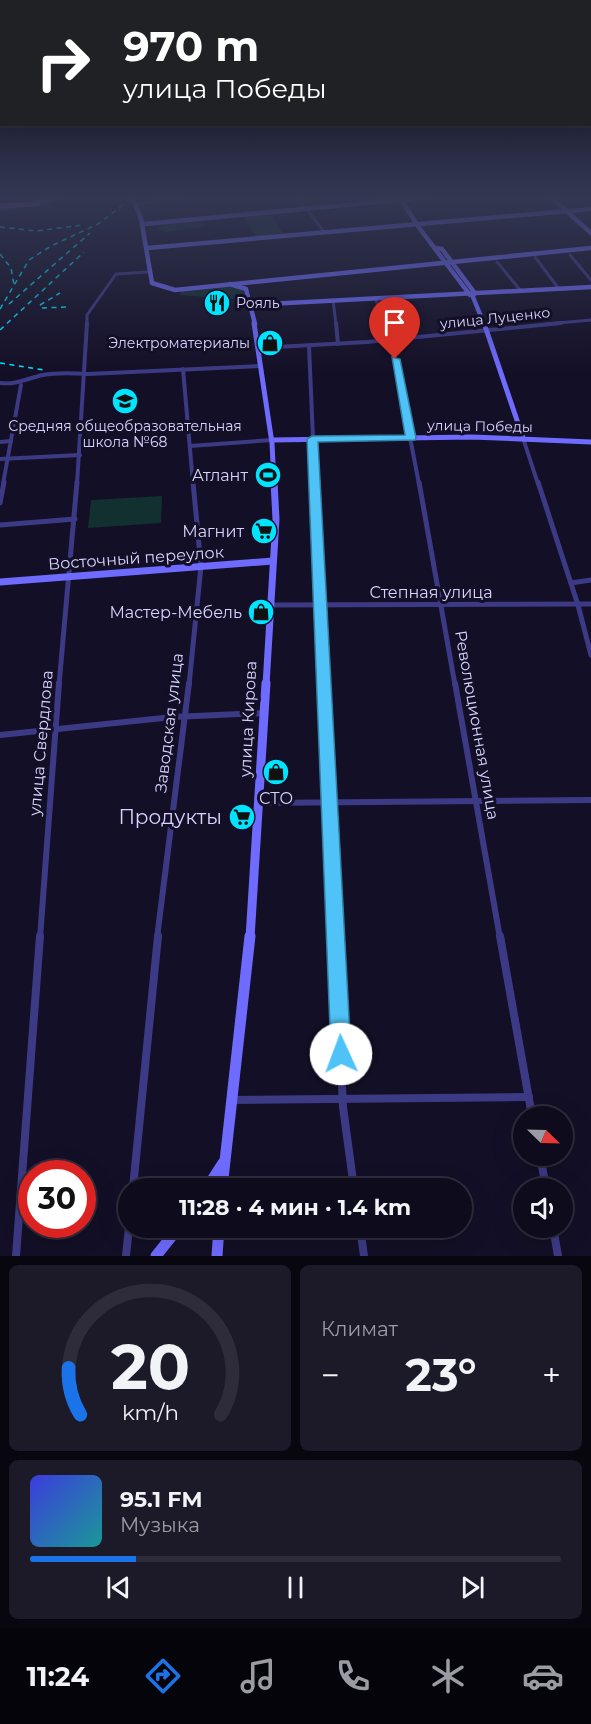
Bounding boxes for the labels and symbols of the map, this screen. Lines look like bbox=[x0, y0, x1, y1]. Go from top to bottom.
restaurant icon: Рояль bbox=[202, 288, 232, 318]
place label: Рояль bbox=[236, 294, 280, 312]
pin bbox=[369, 297, 420, 359]
street label: улица Луценко bbox=[438, 303, 551, 333]
shop icon: Электроматериалы bbox=[255, 328, 285, 358]
place label: Электроматериалы bbox=[108, 334, 250, 352]
school or university icon: Средняя общеобразовательная школа №68 bbox=[110, 386, 140, 416]
street label: улица Победы bbox=[426, 416, 533, 436]
place label: Средняя общеобразовательная школа №68 bbox=[8, 417, 242, 451]
sports icon: Атлант bbox=[253, 460, 283, 490]
place label: Атлант bbox=[192, 466, 248, 485]
supermarket icon: Магнит bbox=[249, 516, 279, 546]
place label: Магнит bbox=[182, 522, 244, 541]
street label: Восточный переулок bbox=[48, 542, 225, 574]
street label: Степная улица bbox=[369, 583, 493, 602]
shop icon: Мастер-Мебель bbox=[246, 597, 276, 627]
place label: Мастер-Мебель bbox=[109, 603, 242, 622]
street label: Революционная улица bbox=[451, 629, 503, 821]
street label: Заводская улица bbox=[151, 652, 187, 794]
street label: улица Кирова bbox=[235, 660, 261, 779]
street label: улица Свердлова bbox=[25, 669, 57, 817]
shop icon: СТО bbox=[261, 757, 291, 787]
place label: СТО bbox=[259, 789, 293, 808]
supermarket icon: Продукты bbox=[227, 802, 257, 832]
place label: Продукты bbox=[118, 805, 222, 829]
position arrow bbox=[309, 1022, 373, 1086]
north arrow bbox=[513, 1106, 573, 1166]
speed limit sign: 30 bbox=[18, 1160, 96, 1238]

